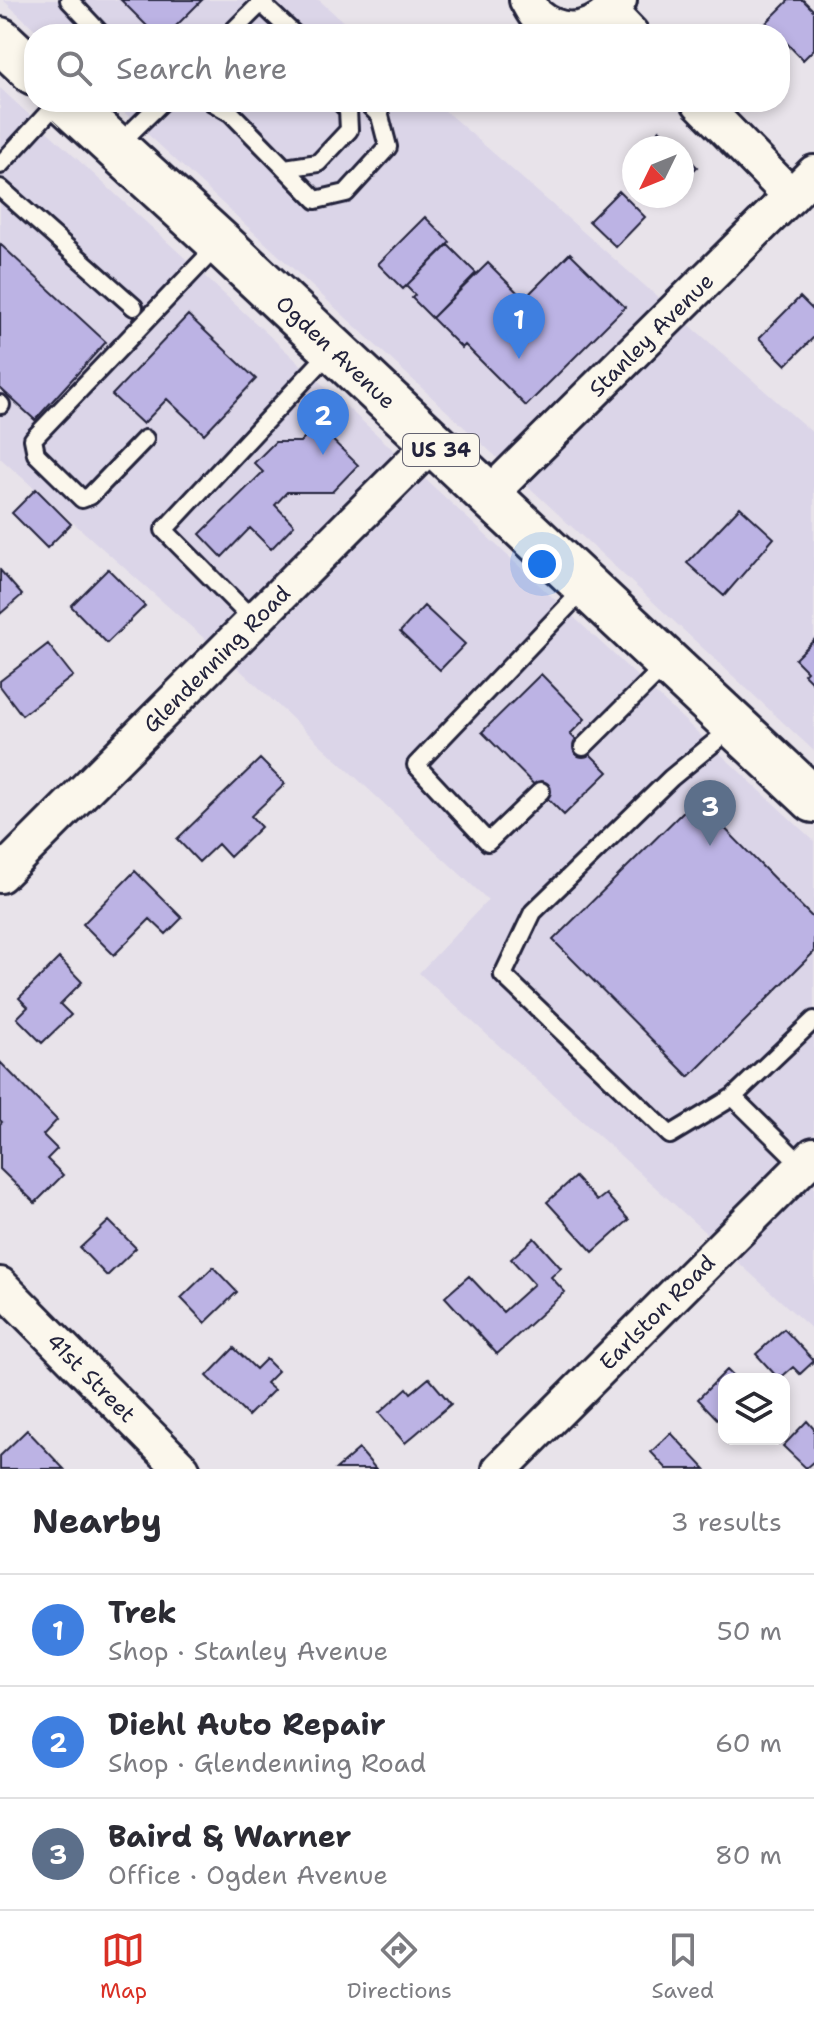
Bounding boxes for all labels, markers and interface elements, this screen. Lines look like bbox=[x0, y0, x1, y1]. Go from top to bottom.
search box bbox=[24, 24, 790, 112]
icon: search bbox=[52, 46, 96, 90]
text: Search here bbox=[116, 48, 287, 89]
north arrow bbox=[622, 136, 694, 208]
street label: Stanley Avenue bbox=[583, 267, 720, 403]
street label: Ogden Avenue bbox=[270, 289, 402, 415]
pin: 1 bbox=[493, 293, 545, 359]
pin: 2 bbox=[297, 389, 349, 455]
road number: US 34 bbox=[403, 434, 479, 466]
your location bbox=[522, 544, 562, 584]
street label: Glendenning Road bbox=[137, 579, 297, 739]
pin: 3 bbox=[684, 780, 736, 846]
street label: Earlston Road bbox=[593, 1248, 721, 1376]
street label: 41st Street bbox=[40, 1327, 142, 1429]
map controls bbox=[718, 1373, 790, 1445]
button: layers bbox=[718, 1373, 790, 1445]
text: Nearby bbox=[32, 1498, 162, 1544]
text: 3 results bbox=[670, 1504, 782, 1539]
text: Trek bbox=[108, 1592, 177, 1633]
text: 1 bbox=[52, 1613, 64, 1648]
text: 50 m bbox=[717, 1613, 782, 1648]
text: Shop · Stanley Avenue bbox=[108, 1633, 388, 1668]
text: Diehl Auto Repair bbox=[108, 1704, 386, 1745]
text: 2 bbox=[49, 1725, 67, 1760]
text: 60 m bbox=[715, 1725, 782, 1760]
text: Shop · Glendenning Road bbox=[108, 1745, 426, 1780]
text: Baird & Warner bbox=[108, 1816, 351, 1857]
text: 3 bbox=[49, 1837, 67, 1872]
text: 80 m bbox=[715, 1837, 782, 1872]
text: Office · Ogden Avenue bbox=[108, 1857, 388, 1892]
tab: Map bbox=[100, 1928, 147, 2005]
tab: Directions bbox=[347, 1928, 452, 2005]
tab: Saved bbox=[652, 1928, 714, 2005]

